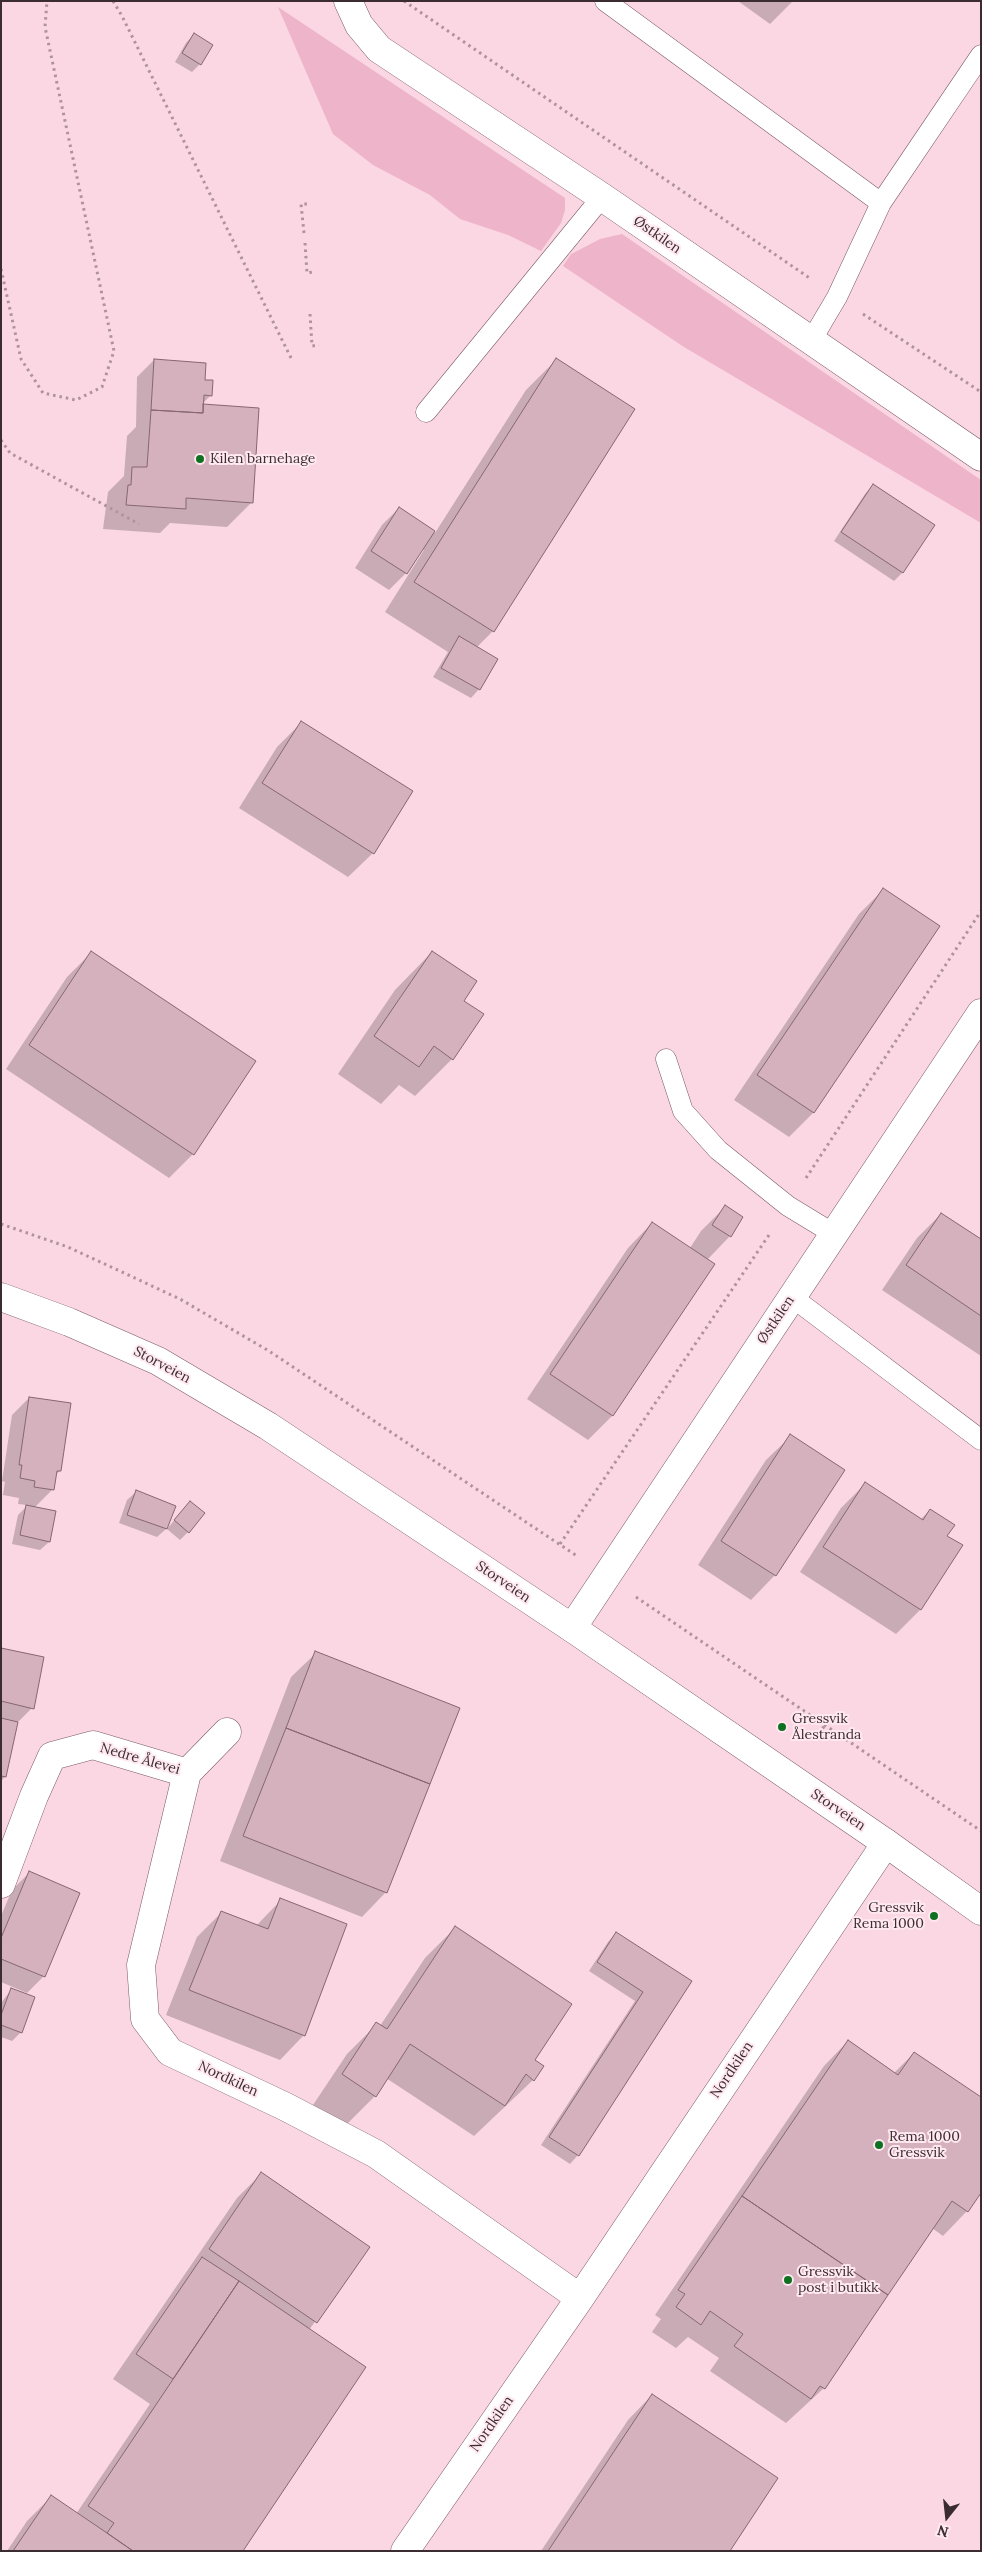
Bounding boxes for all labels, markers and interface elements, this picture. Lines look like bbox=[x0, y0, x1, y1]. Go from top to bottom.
street label: Østkilen bbox=[630, 213, 684, 257]
place label: Kilen barnehage bbox=[210, 451, 315, 467]
marker: Kilen barnehage bbox=[194, 453, 206, 465]
street label: Østkilen bbox=[754, 1293, 798, 1347]
street label: Storveien bbox=[131, 1343, 193, 1387]
street label: Storveien bbox=[472, 1558, 534, 1606]
place label: Gressvik Ålestranda bbox=[792, 1711, 861, 1744]
marker: Gressvik Ålestranda bbox=[776, 1721, 788, 1733]
street label: Nedre Ålevei bbox=[98, 1740, 182, 1778]
street label: Storveien bbox=[807, 1786, 869, 1834]
place label: Gressvik Rema 1000 bbox=[853, 1900, 924, 1932]
marker: Gressvik Rema 1000 bbox=[928, 1910, 940, 1922]
street label: Nordkilen bbox=[707, 2039, 757, 2101]
street label: Nordkilen bbox=[195, 2058, 261, 2100]
place label: Rema 1000 Gressvik bbox=[889, 2129, 960, 2162]
marker: Rema 1000 Gressvik bbox=[873, 2139, 885, 2151]
place label: Gressvik post i butikk bbox=[798, 2264, 879, 2296]
marker: Gressvik post i butikk bbox=[782, 2274, 794, 2286]
street label: Nordkilen bbox=[467, 2393, 517, 2455]
north arrow bbox=[922, 2492, 972, 2542]
text: N bbox=[935, 2521, 951, 2542]

